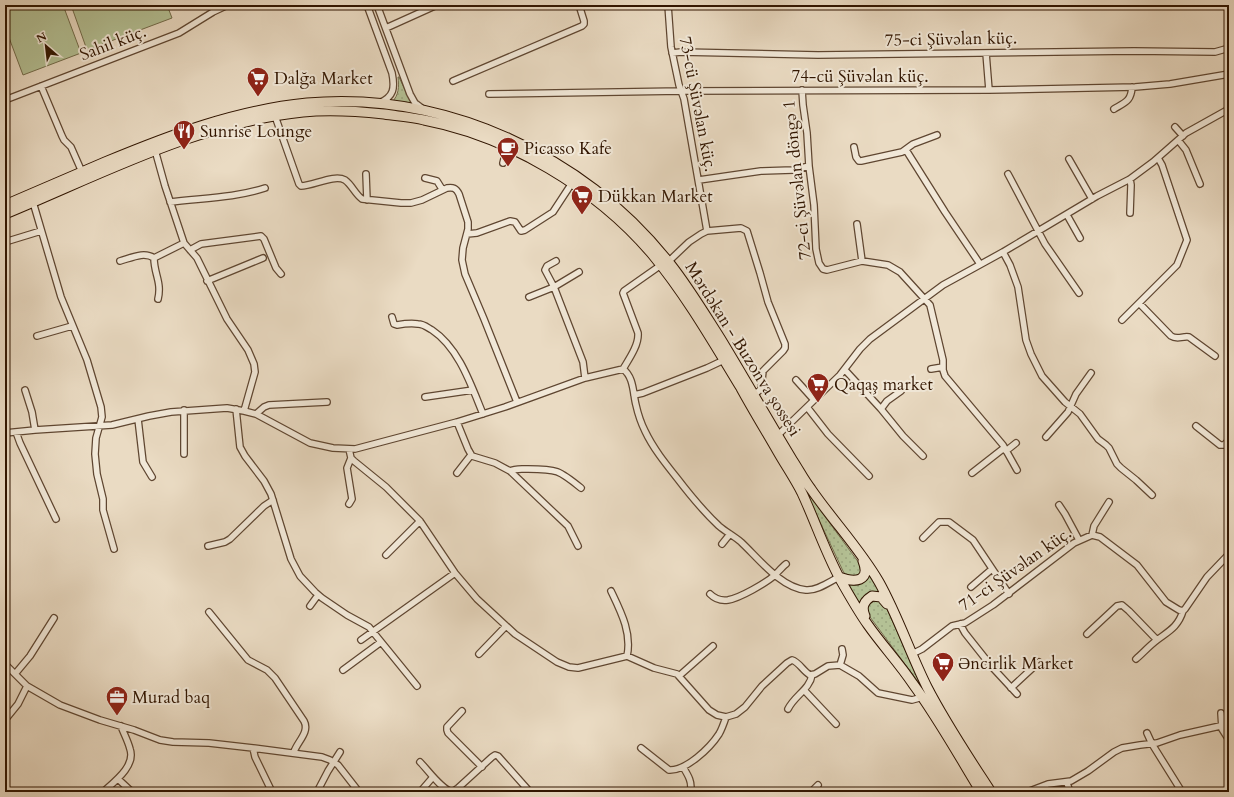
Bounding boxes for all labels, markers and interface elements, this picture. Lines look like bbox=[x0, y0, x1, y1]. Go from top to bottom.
street label: Sahil küç. bbox=[77, 20, 149, 66]
north arrow bbox=[26, 26, 66, 66]
street label: 75-ci Şüvəlan küç. bbox=[884, 26, 1018, 52]
text: N bbox=[34, 29, 50, 46]
street label: 73-cü Şüvəlan küç. bbox=[674, 34, 722, 174]
supermarket icon: Dalğa Market bbox=[245, 65, 271, 98]
street label: 74-cü Şüvəlan küç. bbox=[791, 65, 929, 88]
place label: Dalğa Market bbox=[274, 67, 373, 90]
street label: 72-ci Şüvəlan döngə 1 bbox=[777, 99, 817, 261]
restaurant icon: Sunrise Lounge bbox=[171, 118, 197, 151]
place label: Sunrise Lounge bbox=[200, 120, 312, 143]
cafe icon: Picasso Kafe bbox=[495, 135, 521, 168]
place label: Picasso Kafe bbox=[524, 137, 612, 160]
supermarket icon: Dükkan Market bbox=[569, 183, 595, 216]
place label: Dükkan Market bbox=[598, 185, 713, 208]
street label: Mərdəkan - Buzonva şossesi bbox=[680, 257, 806, 441]
supermarket icon: Qaqaş market bbox=[805, 371, 831, 404]
place label: Qaqaş market bbox=[834, 373, 933, 396]
street label: 71-ci Şüvəlan küç. bbox=[954, 522, 1076, 616]
supermarket icon: Əncirlik Market bbox=[930, 650, 956, 683]
place label: Əncirlik Market bbox=[958, 652, 1074, 675]
office icon: Murad baq bbox=[104, 684, 130, 717]
place label: Murad baq bbox=[132, 686, 211, 709]

